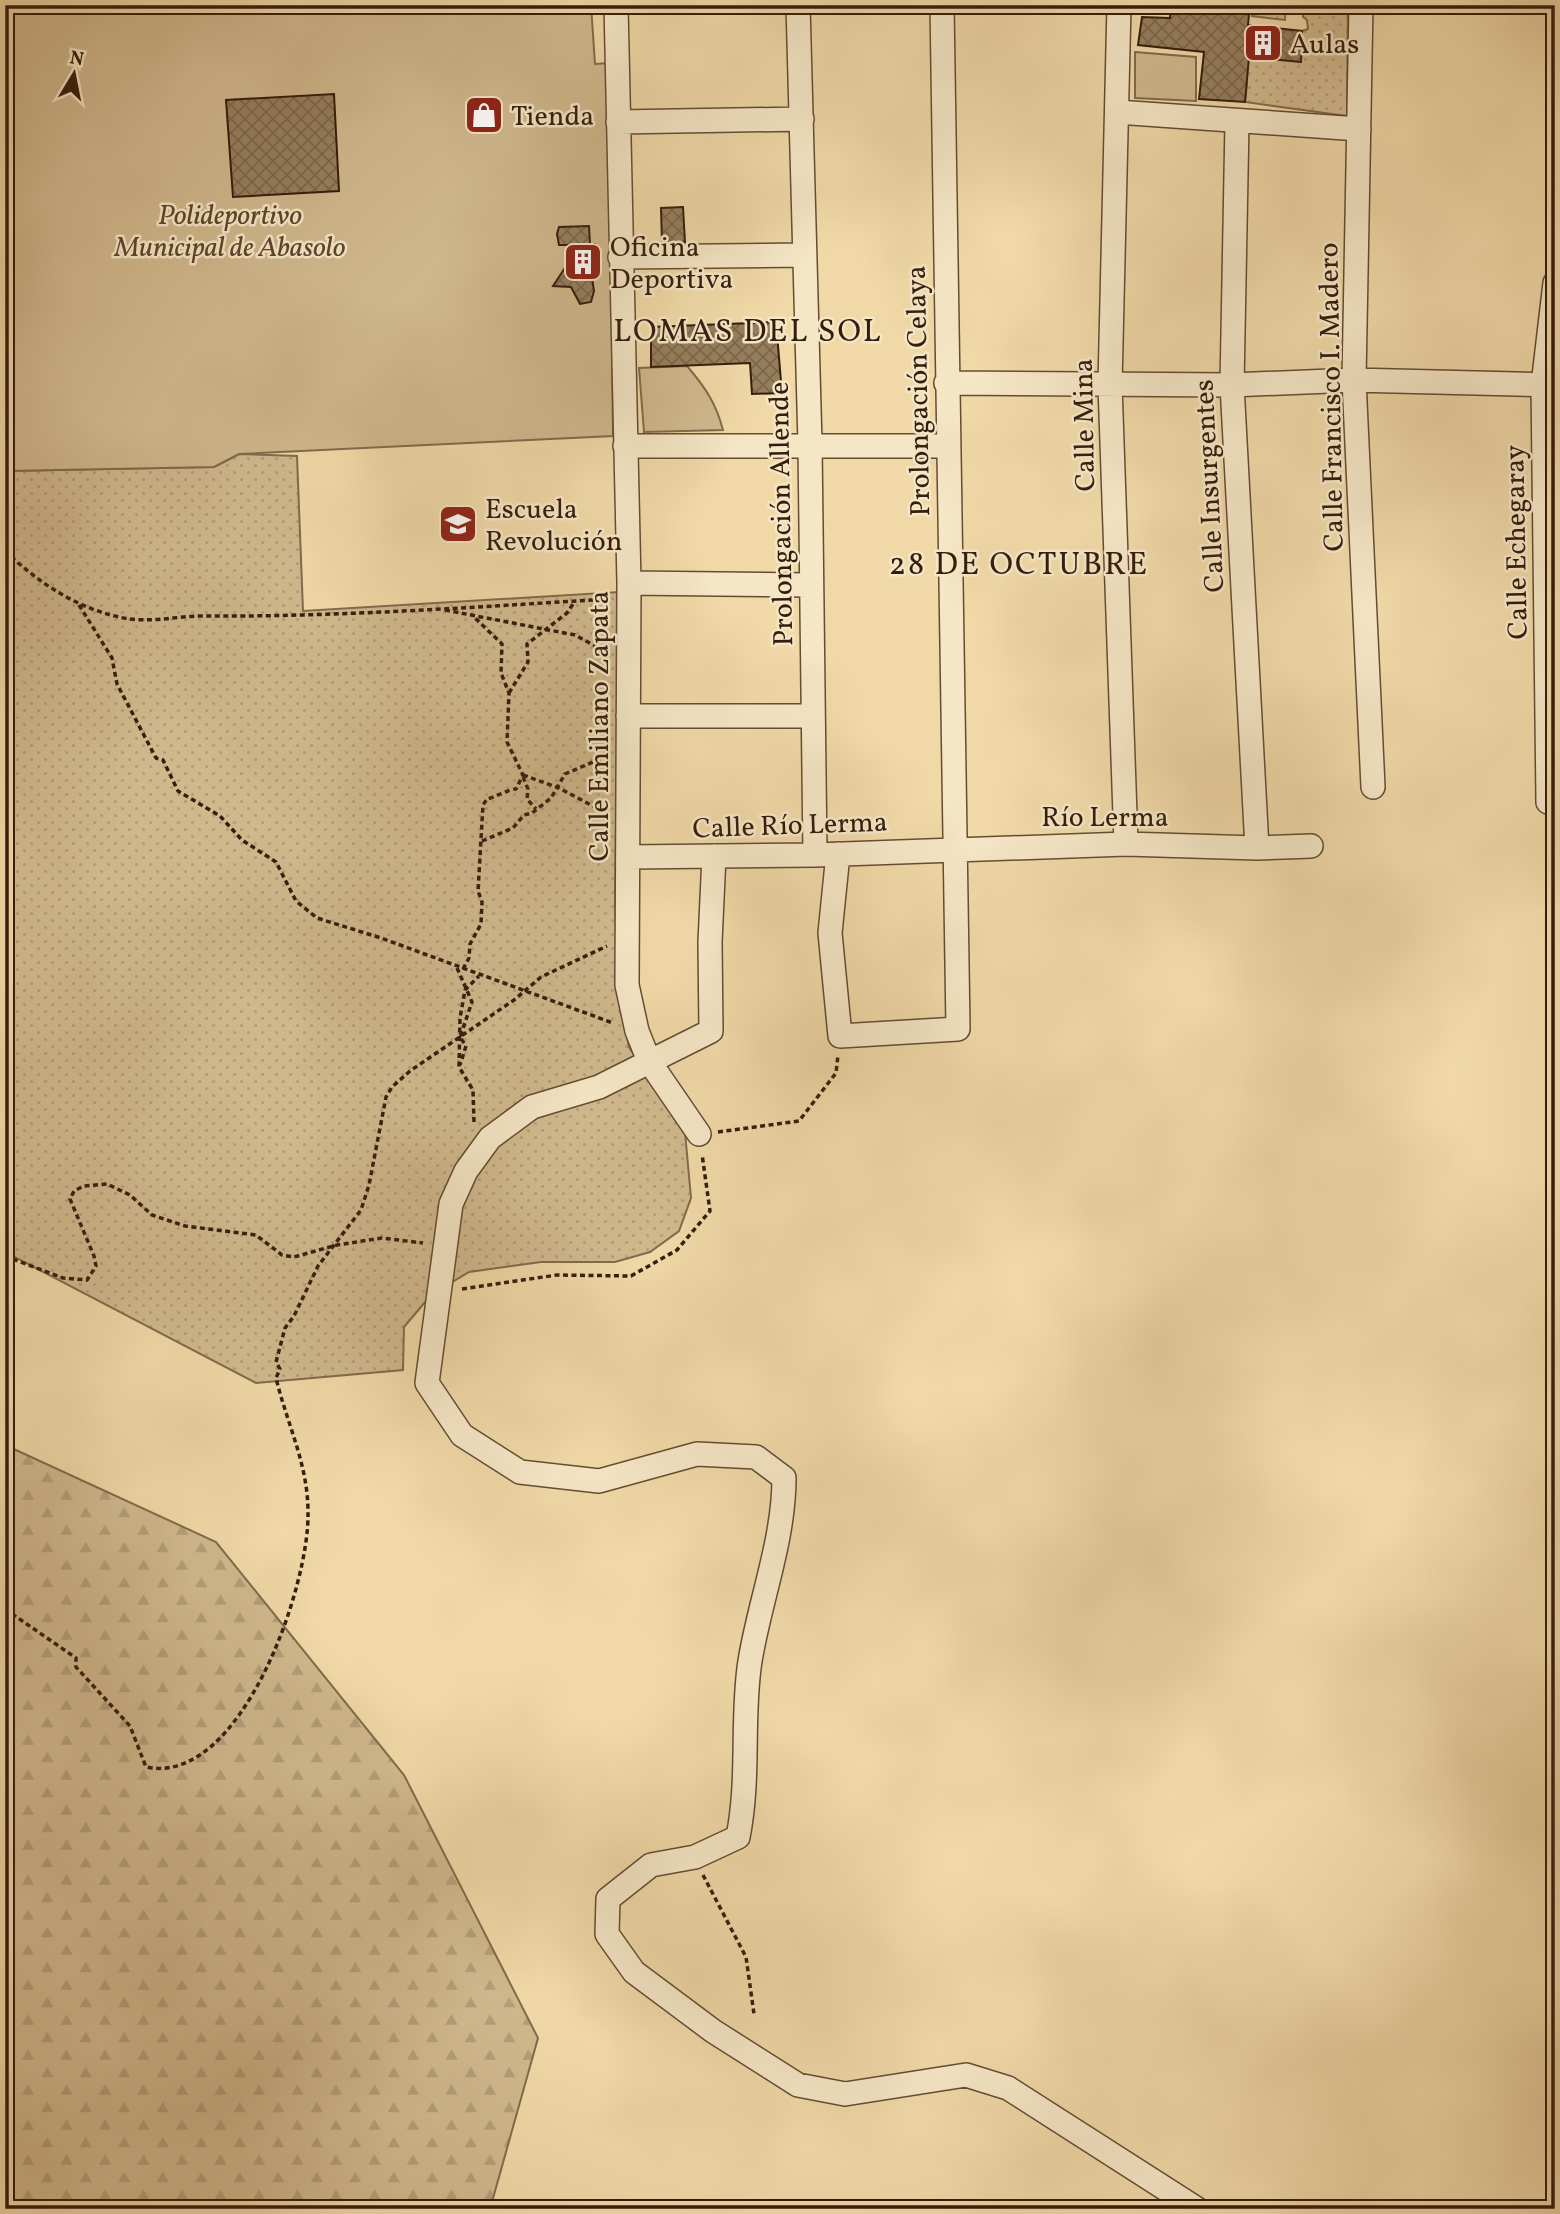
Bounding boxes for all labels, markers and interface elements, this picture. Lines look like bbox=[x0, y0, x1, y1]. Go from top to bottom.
building icon: Aulas bbox=[1242, 22, 1284, 64]
place label: Aulas bbox=[1290, 26, 1359, 65]
north arrow bbox=[38, 38, 108, 108]
text: N bbox=[68, 45, 86, 73]
shop icon: Tienda bbox=[463, 94, 505, 136]
place label: Tienda bbox=[511, 98, 594, 137]
park label: Polideportivo Municipal de Abasolo bbox=[114, 197, 346, 268]
place label: Oficina Deportiva bbox=[610, 229, 733, 300]
building icon: Oficina Deportiva bbox=[562, 241, 604, 283]
street label: Calle Francisco I. Madero bbox=[1310, 242, 1355, 552]
street label: Prolongación Celaya bbox=[898, 265, 941, 517]
district label: LOMAS DEL SOL bbox=[613, 311, 883, 355]
street label: Calle Mina bbox=[1065, 358, 1106, 492]
street label: Calle Insurgentes bbox=[1185, 378, 1236, 593]
street label: Prolongación Allende bbox=[761, 381, 804, 647]
street label: Calle Echegaray bbox=[1496, 444, 1539, 640]
place label: Escuela Revolución bbox=[485, 491, 622, 562]
school or university icon: Escuela Revolución bbox=[437, 503, 479, 545]
district label: 28 DE OCTUBRE bbox=[889, 544, 1149, 588]
street label: Calle Emiliano Zapata bbox=[581, 591, 620, 861]
street label: Río Lerma bbox=[1041, 799, 1169, 838]
street label: Calle Río Lerma bbox=[692, 804, 888, 849]

